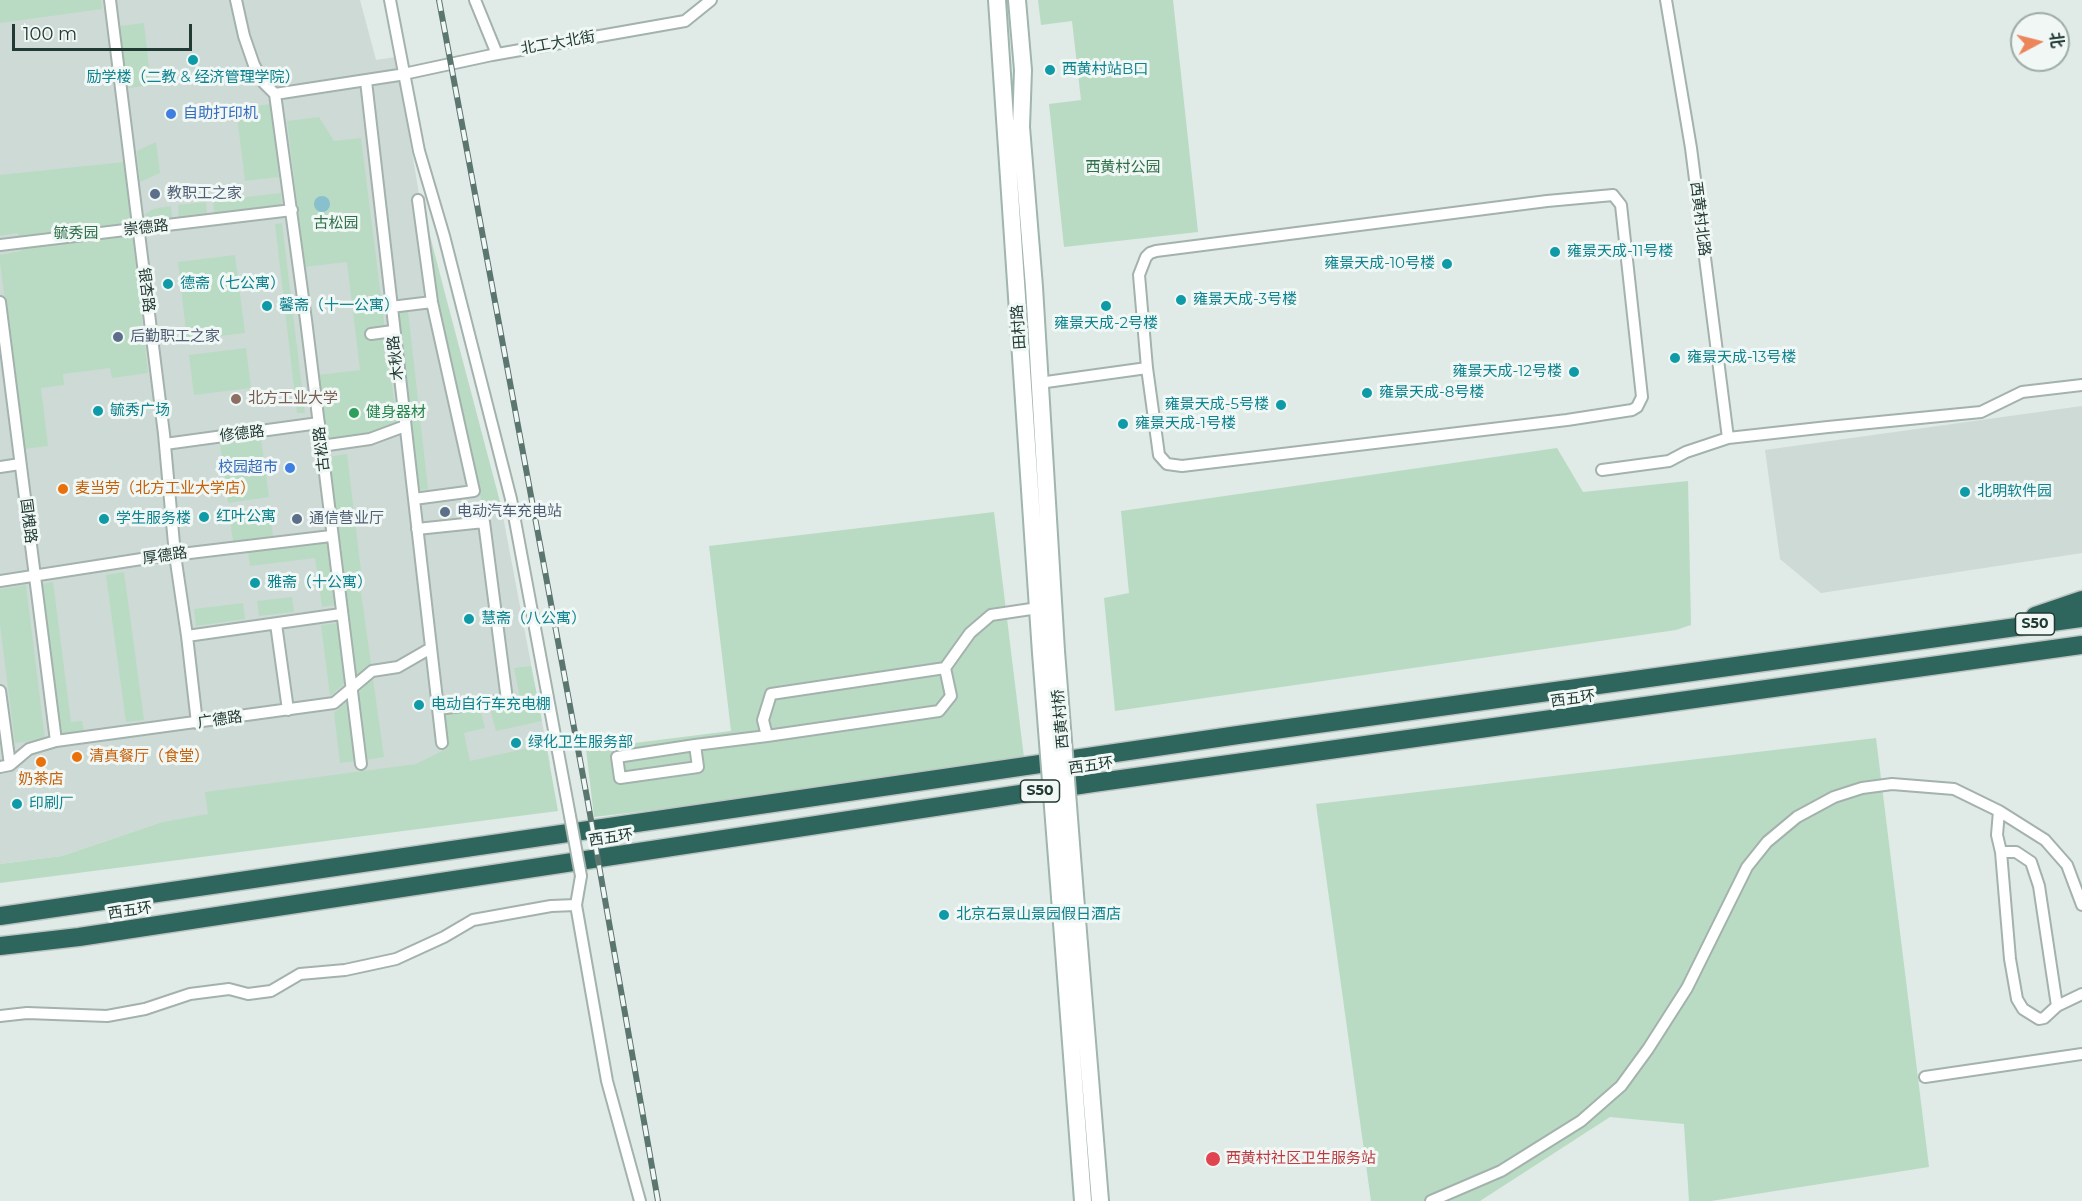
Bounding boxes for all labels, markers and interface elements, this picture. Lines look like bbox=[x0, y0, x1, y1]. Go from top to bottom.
scale bar bbox=[15, 12, 195, 50]
north arrow bbox=[2010, 12, 2070, 72]
text: 100 m bbox=[23, 23, 77, 45]
street label: 北工大北街 bbox=[520, 28, 596, 58]
text: 北 bbox=[2046, 31, 2067, 49]
marker: 励学楼（二教 & 经济管理学院） bbox=[186, 53, 200, 67]
place label: 西黄村站B口 bbox=[1062, 61, 1148, 79]
marker: 西黄村站B口 bbox=[1043, 63, 1057, 77]
place label: 励学楼（二教 & 经济管理学院） bbox=[87, 69, 299, 87]
place label: 自助打印机 bbox=[183, 105, 258, 123]
marker: 自助打印机 bbox=[164, 107, 178, 121]
park label: 西黄村公园 bbox=[1086, 159, 1160, 177]
street label: 西黄村北路 bbox=[1686, 181, 1714, 257]
place label: 教职工之家 bbox=[167, 185, 242, 203]
marker: 教职工之家 bbox=[148, 187, 162, 201]
park label: 古松园 bbox=[314, 215, 358, 233]
street label: 崇德路 bbox=[123, 217, 169, 239]
park label: 毓秀园 bbox=[54, 225, 98, 243]
place label: 雍景天成-11号楼 bbox=[1567, 243, 1673, 261]
marker: 雍景天成-11号楼 bbox=[1548, 245, 1562, 259]
place label: 雍景天成-10号楼 bbox=[1324, 255, 1435, 273]
marker: 雍景天成-10号楼 bbox=[1440, 257, 1454, 271]
street label: 银杏路 bbox=[134, 267, 158, 313]
place label: 德斋（七公寓） bbox=[180, 275, 285, 293]
marker: 德斋（七公寓） bbox=[161, 277, 175, 291]
place label: 雍景天成-3号楼 bbox=[1193, 291, 1297, 309]
marker: 雍景天成-3号楼 bbox=[1174, 293, 1188, 307]
place label: 馨斋（十一公寓） bbox=[279, 297, 399, 315]
marker: 馨斋（十一公寓） bbox=[260, 299, 274, 313]
marker: 雍景天成-2号楼 bbox=[1099, 299, 1113, 313]
street label: 田村路 bbox=[1008, 304, 1030, 350]
place label: 雍景天成-2号楼 bbox=[1054, 315, 1158, 333]
place label: 后勤职工之家 bbox=[130, 328, 220, 346]
marker: 后勤职工之家 bbox=[111, 330, 125, 344]
street label: 木秋路 bbox=[385, 335, 407, 381]
place label: 雍景天成-13号楼 bbox=[1687, 349, 1796, 367]
marker: 雍景天成-13号楼 bbox=[1668, 351, 1682, 365]
place label: 雍景天成-12号楼 bbox=[1453, 363, 1562, 381]
marker: 雍景天成-12号楼 bbox=[1567, 365, 1581, 379]
place label: 雍景天成-8号楼 bbox=[1379, 384, 1484, 402]
marker: 雍景天成-8号楼 bbox=[1360, 386, 1374, 400]
place label: 北方工业大学 bbox=[248, 390, 338, 408]
marker: 北方工业大学 bbox=[229, 392, 243, 406]
place label: 雍景天成-5号楼 bbox=[1165, 396, 1269, 414]
marker: 雍景天成-5号楼 bbox=[1274, 398, 1288, 412]
place label: 毓秀广场 bbox=[110, 402, 170, 420]
marker: 毓秀广场 bbox=[91, 404, 105, 418]
place label: 健身器材 bbox=[366, 404, 426, 422]
marker: 健身器材 bbox=[347, 406, 361, 420]
place label: 雍景天成-1号楼 bbox=[1135, 415, 1236, 433]
marker: 雍景天成-1号楼 bbox=[1116, 417, 1130, 431]
street label: 修德路 bbox=[219, 422, 265, 446]
street label: 古松路 bbox=[311, 426, 333, 472]
place label: 校园超市 bbox=[218, 459, 278, 477]
marker: 校园超市 bbox=[283, 461, 297, 475]
place label: 麦当劳（北方工业大学店） bbox=[75, 480, 255, 498]
marker: 麦当劳（北方工业大学店） bbox=[56, 482, 70, 496]
place label: 北明软件园 bbox=[1977, 483, 2052, 501]
marker: 北明软件园 bbox=[1958, 485, 1972, 499]
street label: 国槐路 bbox=[16, 498, 40, 544]
place label: 电动汽车充电站 bbox=[457, 503, 562, 521]
marker: 电动汽车充电站 bbox=[438, 505, 452, 519]
place label: 红叶公寓 bbox=[216, 508, 276, 526]
place label: 学生服务楼 bbox=[116, 510, 191, 528]
marker: 红叶公寓 bbox=[197, 510, 211, 524]
place label: 通信营业厅 bbox=[309, 510, 384, 528]
marker: 学生服务楼 bbox=[97, 512, 111, 526]
marker: 通信营业厅 bbox=[290, 512, 304, 526]
street label: 厚德路 bbox=[141, 544, 189, 568]
place label: 雅斋（十公寓） bbox=[267, 574, 372, 592]
marker: 雅斋（十公寓） bbox=[248, 576, 262, 590]
place label: 慧斋（八公寓） bbox=[481, 610, 586, 628]
marker: 慧斋（八公寓） bbox=[462, 612, 476, 626]
road number: S50 bbox=[2016, 613, 2054, 635]
street label: 西五环 bbox=[1549, 687, 1597, 711]
street label: 西黄村桥 bbox=[1049, 688, 1073, 750]
place label: 电动自行车充电棚 bbox=[431, 696, 551, 714]
marker: 电动自行车充电棚 bbox=[412, 698, 426, 712]
street label: 广德路 bbox=[196, 708, 244, 732]
place label: 绿化卫生服务部 bbox=[528, 734, 633, 752]
marker: 绿化卫生服务部 bbox=[509, 736, 523, 750]
place label: 清真餐厅（食堂） bbox=[89, 748, 209, 766]
marker: 清真餐厅（食堂） bbox=[70, 750, 84, 764]
street label: 西五环 bbox=[1067, 754, 1115, 778]
marker: 奶茶店 bbox=[34, 755, 48, 769]
place label: 奶茶店 bbox=[19, 771, 63, 789]
road number: S50 bbox=[1020, 780, 1060, 802]
place label: 印刷厂 bbox=[29, 795, 74, 813]
marker: 印刷厂 bbox=[10, 797, 24, 811]
street label: 西五环 bbox=[587, 826, 635, 850]
street label: 西五环 bbox=[106, 899, 154, 923]
place label: 北京石景山景园假日酒店 bbox=[956, 906, 1121, 924]
marker: 北京石景山景园假日酒店 bbox=[937, 908, 951, 922]
marker: 西黄村社区卫生服务站 bbox=[1204, 1150, 1222, 1168]
place label: 西黄村社区卫生服务站 bbox=[1226, 1150, 1376, 1168]

